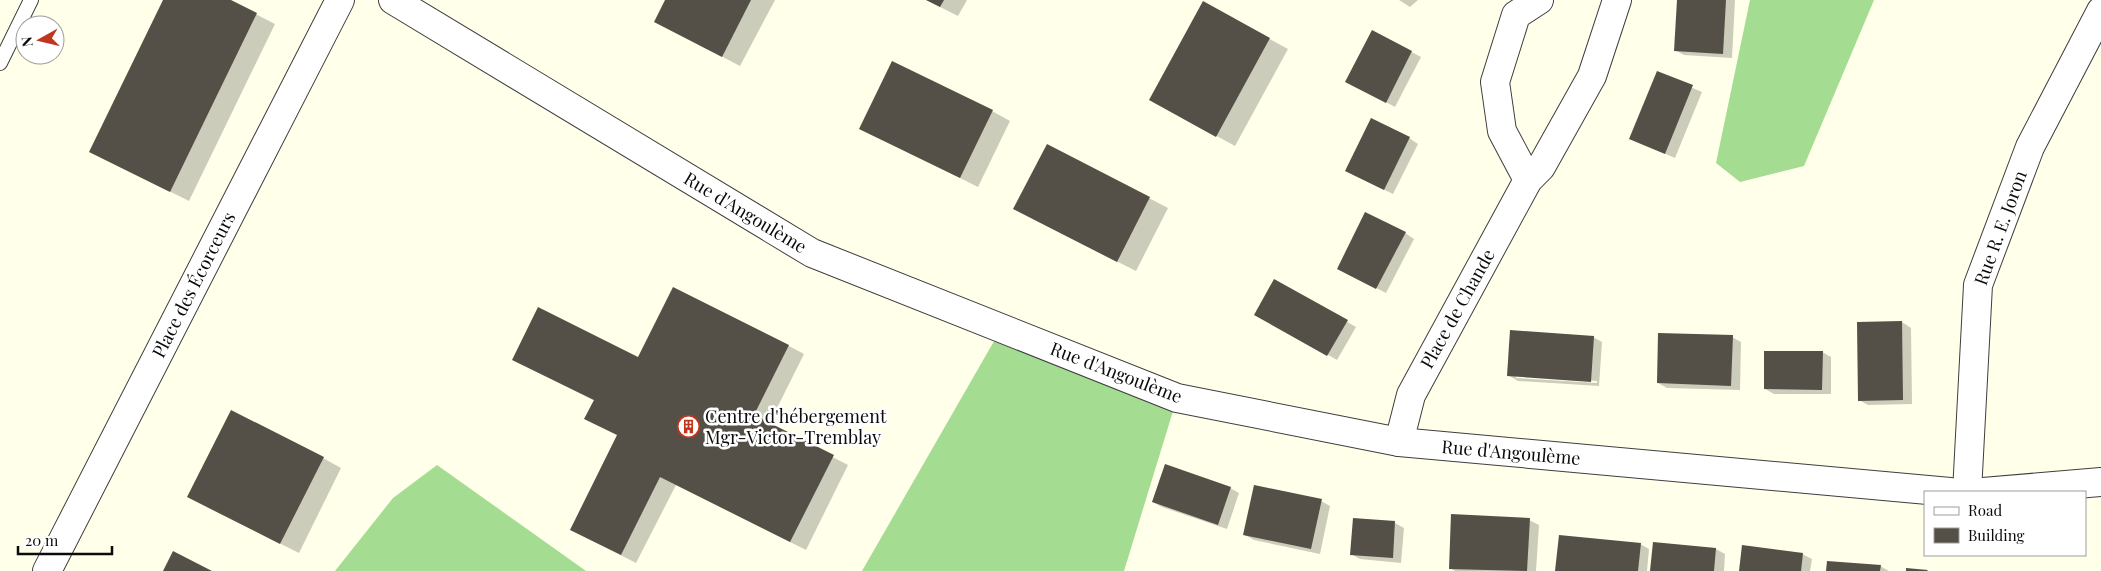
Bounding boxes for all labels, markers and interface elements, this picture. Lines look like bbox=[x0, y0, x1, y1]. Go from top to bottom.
north arrow bbox=[15, 15, 65, 65]
text: N bbox=[17, 36, 37, 48]
street label: Rue d'Angoulème bbox=[680, 166, 811, 258]
street label: Rue R. E. Joron bbox=[1968, 167, 2032, 288]
street label: Place des Écorceurs bbox=[146, 208, 240, 362]
street label: Place de Chande bbox=[1414, 244, 1500, 373]
street label: Rue d'Angoulème bbox=[1047, 336, 1186, 408]
place label: Centre d'hébergement Mgr-Victor-Tremblay bbox=[705, 404, 887, 449]
building icon: Centre d'hébergement Mgr-Victor-Tremblay bbox=[677, 415, 701, 439]
street label: Rue d'Angoulème bbox=[1441, 434, 1582, 470]
legend bbox=[1924, 491, 2086, 556]
text: Road bbox=[1968, 500, 2002, 520]
scale bar bbox=[18, 524, 111, 556]
text: Building bbox=[1968, 525, 2025, 545]
text: 20 m bbox=[25, 530, 59, 550]

